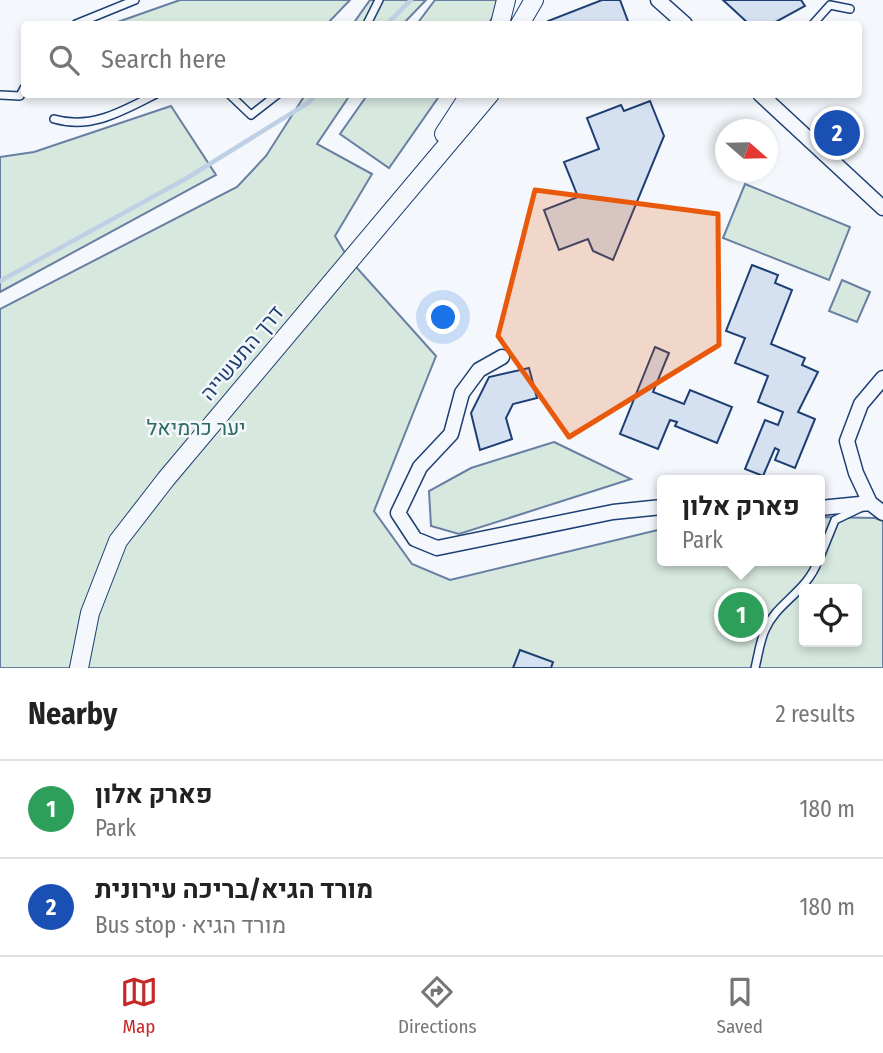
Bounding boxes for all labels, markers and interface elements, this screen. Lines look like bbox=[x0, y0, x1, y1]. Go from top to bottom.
search box bbox=[21, 21, 862, 98]
icon: search bbox=[45, 41, 83, 79]
text: Search here bbox=[101, 44, 226, 75]
pin: 2 bbox=[814, 107, 860, 159]
north arrow bbox=[715, 119, 778, 182]
street label: דרך התעשייה bbox=[195, 300, 289, 406]
your location bbox=[426, 300, 460, 334]
park label: יער כרמיאל bbox=[146, 415, 246, 441]
popup bbox=[657, 475, 825, 566]
text: פארק אלון bbox=[682, 491, 800, 522]
text: Park bbox=[682, 526, 723, 554]
map controls bbox=[799, 584, 862, 647]
button: locate bbox=[799, 584, 862, 647]
pin: 1 bbox=[718, 589, 764, 641]
text: Nearby bbox=[28, 696, 117, 732]
text: 2 results bbox=[775, 700, 855, 728]
text: פארק אלון bbox=[95, 779, 213, 810]
text: 1 bbox=[46, 795, 56, 823]
text: 180 m bbox=[799, 795, 855, 823]
text: Park bbox=[95, 814, 136, 842]
text: מורד הגיא/בריכה עירונית bbox=[95, 874, 373, 905]
text: 2 bbox=[46, 893, 56, 921]
text: 180 m bbox=[799, 893, 855, 921]
text: Bus stop · מורד הגיא bbox=[95, 911, 286, 939]
tab: Map bbox=[120, 973, 158, 1038]
tab: Directions bbox=[398, 973, 477, 1038]
tab: Saved bbox=[717, 973, 763, 1038]

